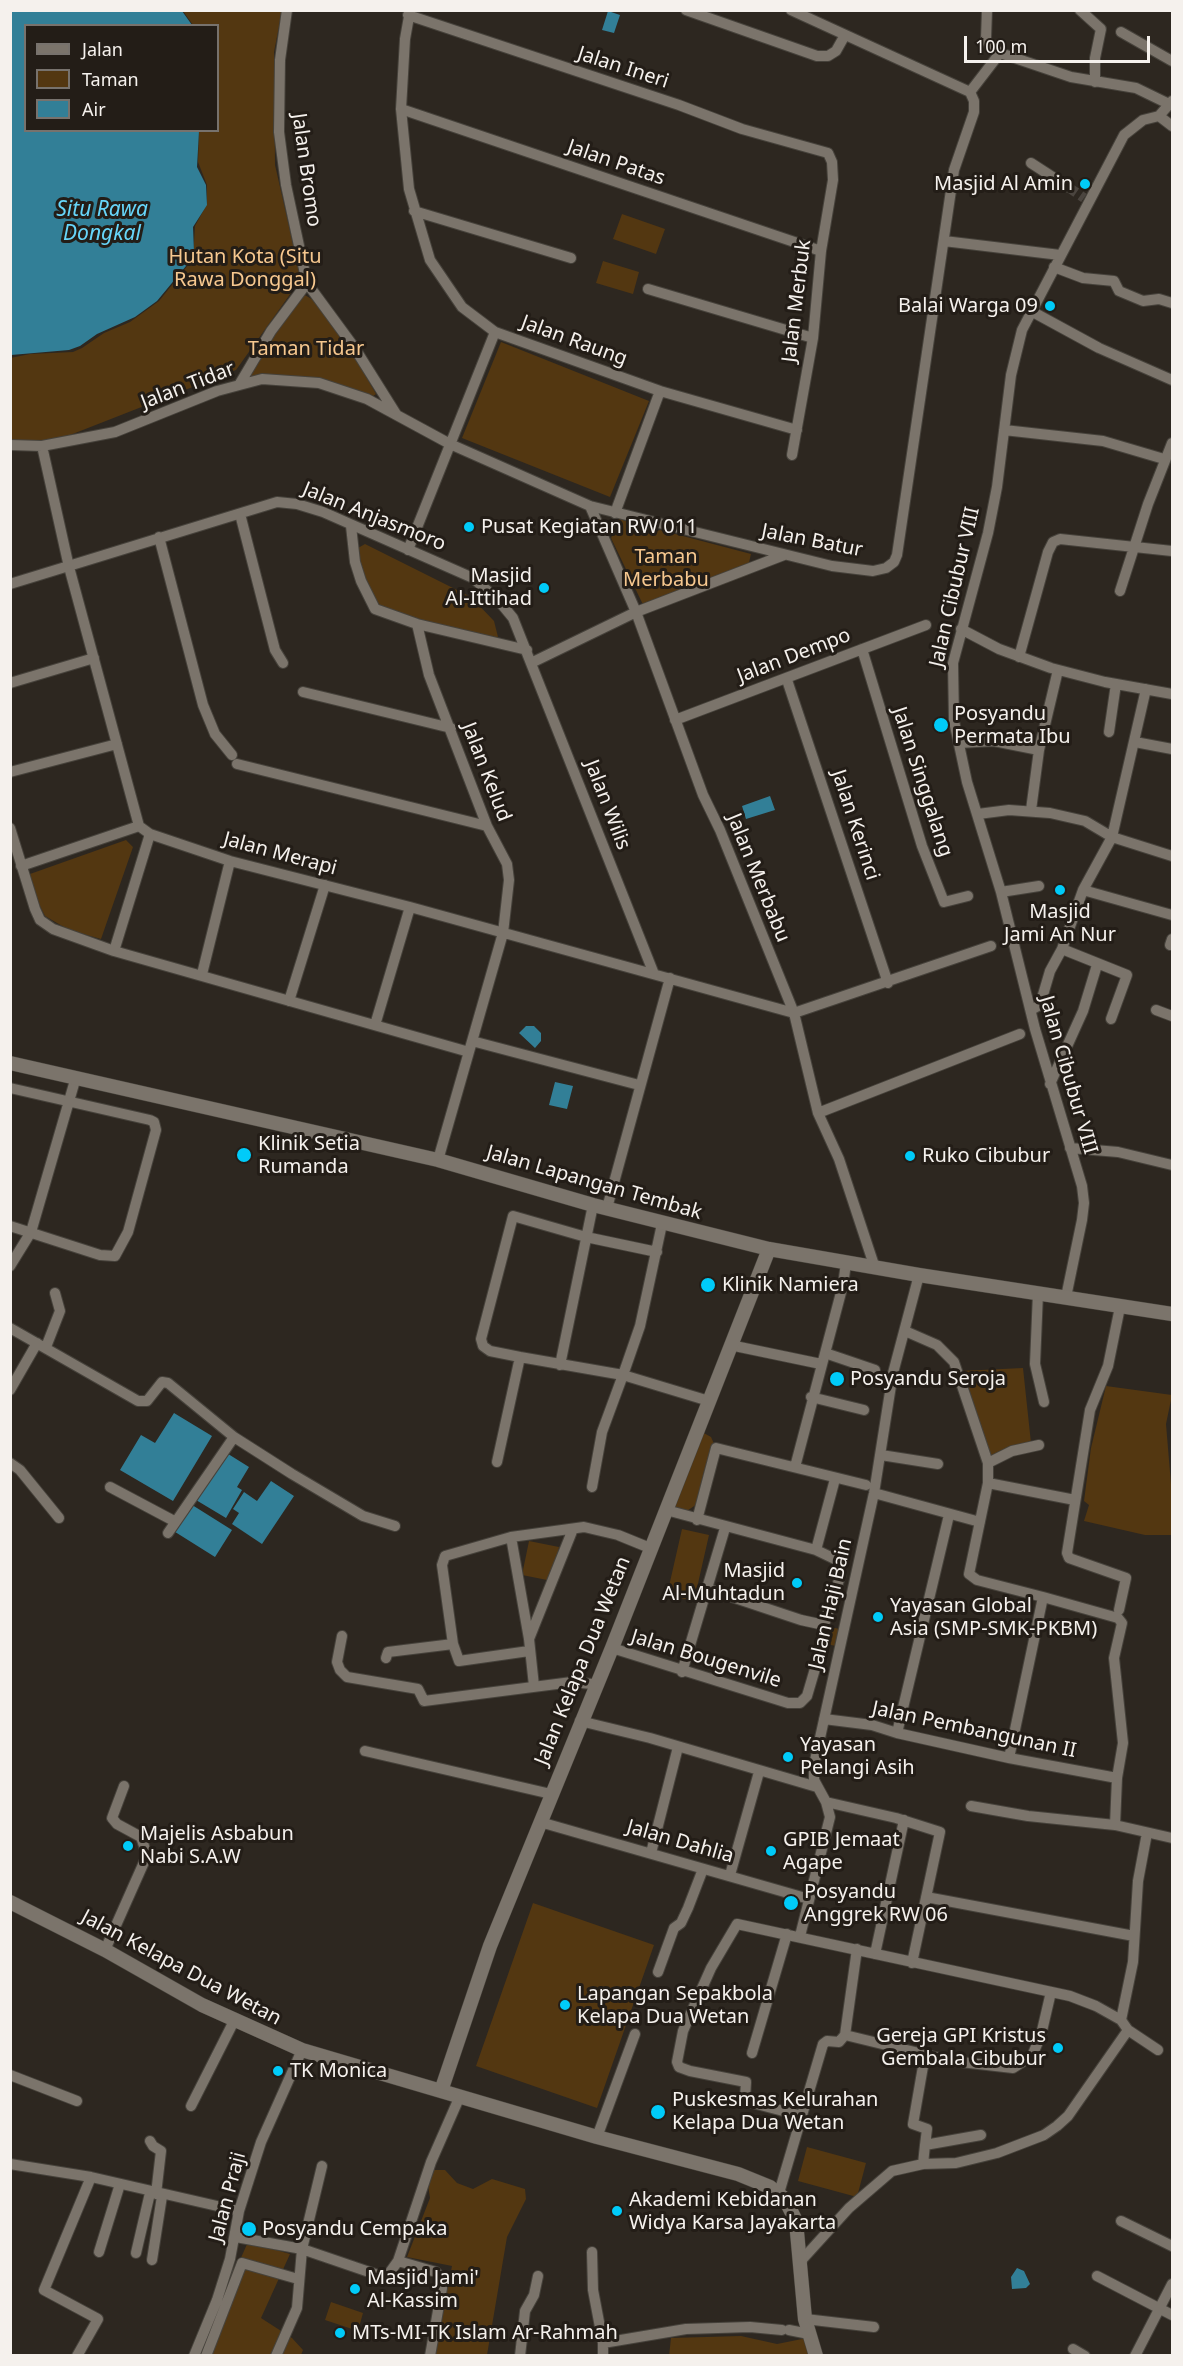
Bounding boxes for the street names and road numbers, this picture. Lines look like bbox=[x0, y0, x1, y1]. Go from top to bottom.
street label: Jalan Ineri bbox=[574, 42, 672, 94]
street label: Jalan Bromo bbox=[286, 112, 326, 228]
street label: Jalan Patas bbox=[564, 135, 668, 191]
street label: Jalan Merbuk bbox=[778, 238, 816, 364]
street label: Jalan Raung bbox=[518, 311, 630, 371]
street label: Jalan Tidar bbox=[138, 357, 238, 415]
street label: Jalan Anjasmoro bbox=[299, 477, 449, 557]
street label: Jalan Cibubur VIII bbox=[925, 505, 985, 669]
street label: Jalan Batur bbox=[759, 519, 865, 563]
street label: Jalan Dempo bbox=[734, 623, 854, 689]
street label: Jalan Singgalang bbox=[886, 704, 958, 860]
street label: Jalan Kelud bbox=[456, 719, 516, 825]
street label: Jalan Wilis bbox=[579, 757, 635, 853]
street label: Jalan Kerinci bbox=[826, 767, 884, 883]
street label: Jalan Merbabu bbox=[721, 810, 795, 946]
street label: Jalan Merapi bbox=[221, 827, 339, 881]
street label: Jalan Cibubur VIII bbox=[1034, 993, 1102, 1157]
street label: Jalan Lapangan Tembak bbox=[483, 1141, 705, 1225]
street label: Jalan Haji Bain bbox=[804, 1536, 858, 1672]
street label: Jalan Kelapa Dua Wetan bbox=[530, 1553, 636, 1769]
street label: Jalan Bougenvile bbox=[628, 1625, 784, 1693]
street label: Jalan Pembangunan II bbox=[870, 1697, 1078, 1763]
street label: Jalan Dahlia bbox=[624, 1815, 736, 1869]
street label: Jalan Kelapa Dua Wetan bbox=[77, 1905, 285, 2031]
street label: Jalan Praji bbox=[204, 2149, 252, 2245]

